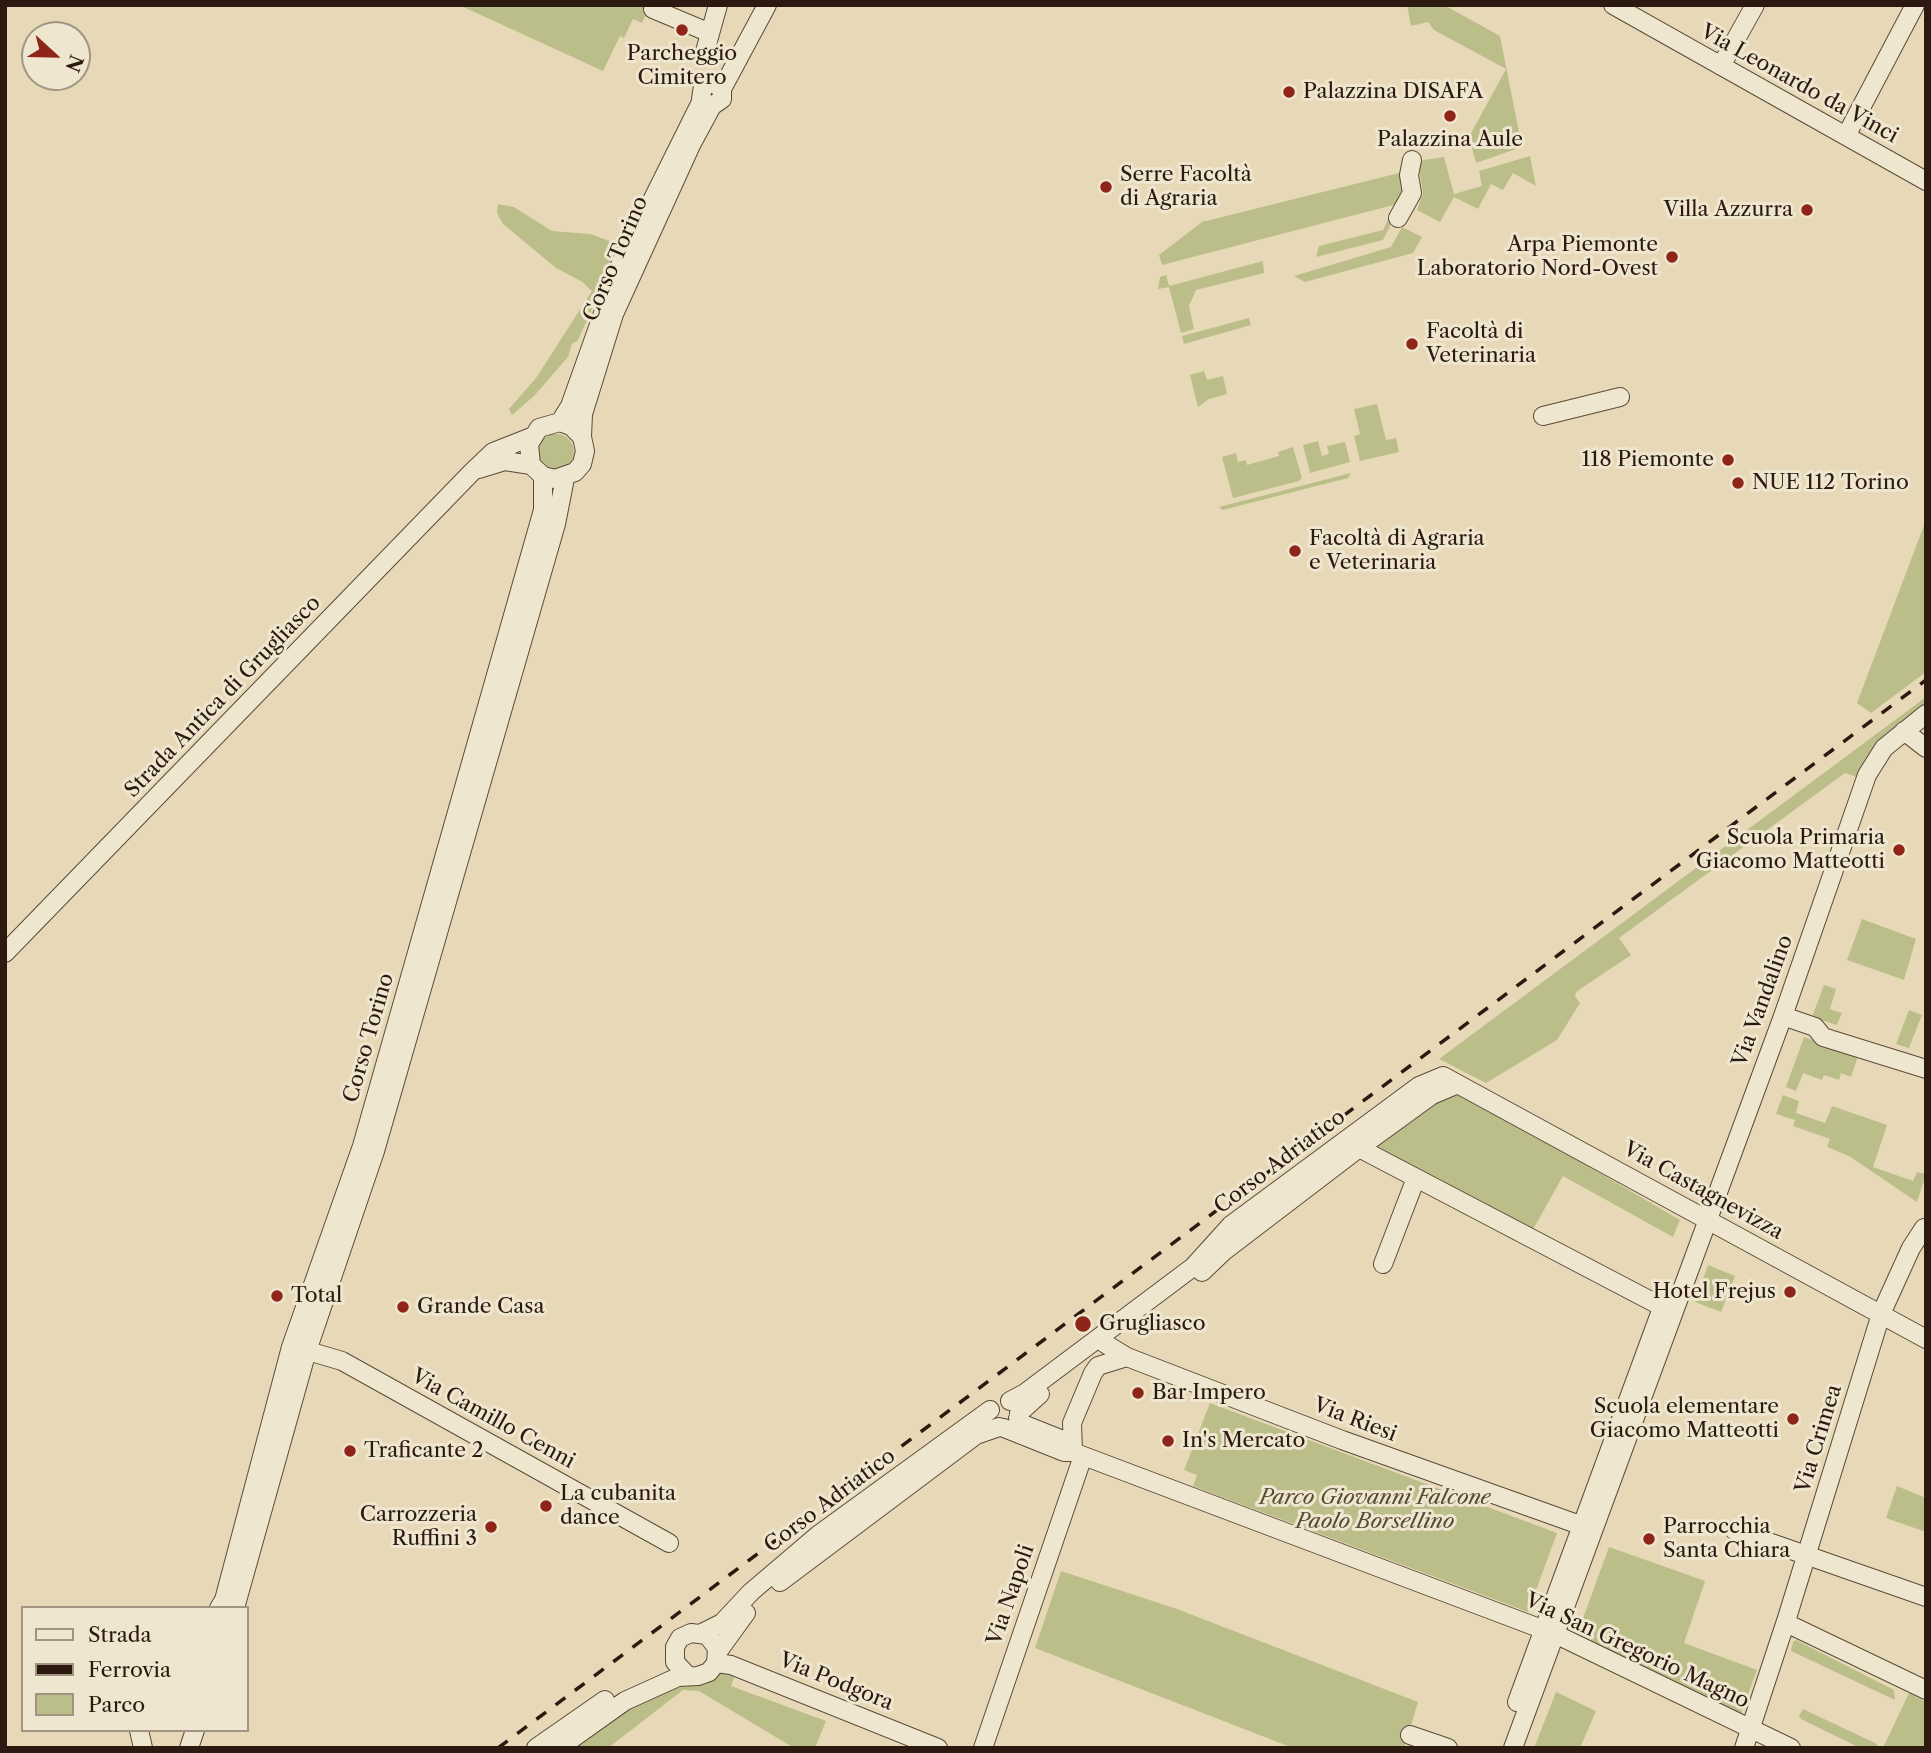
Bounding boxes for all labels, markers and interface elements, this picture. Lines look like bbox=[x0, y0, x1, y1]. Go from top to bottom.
street label: Via Leonardo da Vinci bbox=[1696, 19, 1902, 149]
north arrow bbox=[21, 21, 91, 91]
marker: Parcheggio Cimitero bbox=[674, 22, 690, 38]
place label: Parcheggio Cimitero bbox=[627, 41, 737, 91]
text: N bbox=[60, 51, 88, 75]
place label: Palazzina DISAFA bbox=[1303, 79, 1483, 105]
marker: Palazzina DISAFA bbox=[1281, 84, 1297, 100]
marker: Palazzina Aule bbox=[1442, 108, 1458, 124]
place label: Palazzina Aule bbox=[1377, 127, 1523, 153]
place label: Serre Facoltà di Agraria bbox=[1120, 162, 1252, 212]
marker: Serre Facoltà di Agraria bbox=[1098, 179, 1114, 195]
street label: Corso Torino bbox=[578, 193, 654, 325]
place label: Villa Azzurra bbox=[1664, 197, 1793, 223]
marker: Villa Azzurra bbox=[1799, 202, 1815, 218]
place label: Arpa Piemonte Laboratorio Nord-Ovest bbox=[1417, 232, 1658, 282]
marker: Arpa Piemonte Laboratorio Nord-Ovest bbox=[1664, 249, 1680, 265]
place label: Facoltà di Veterinaria bbox=[1426, 319, 1536, 369]
marker: Facoltà di Veterinaria bbox=[1404, 336, 1420, 352]
place label: 118 Piemonte bbox=[1582, 447, 1714, 473]
marker: 118 Piemonte bbox=[1720, 452, 1736, 468]
place label: NUE 112 Torino bbox=[1752, 470, 1909, 496]
marker: NUE 112 Torino bbox=[1730, 475, 1746, 491]
place label: Facoltà di Agraria e Veterinaria bbox=[1309, 526, 1485, 576]
marker: Facoltà di Agraria e Veterinaria bbox=[1287, 543, 1303, 559]
street label: Strada Antica di Grugliasco bbox=[120, 591, 326, 803]
place label: Scuola Primaria Giacomo Matteotti bbox=[1696, 825, 1885, 875]
marker: Scuola Primaria Giacomo Matteotti bbox=[1891, 842, 1907, 858]
street label: Via Vandalino bbox=[1728, 932, 1798, 1070]
street label: Corso Torino bbox=[339, 970, 399, 1106]
street label: Corso Adriatico bbox=[1209, 1105, 1351, 1219]
street label: Via Castagnevizza bbox=[1619, 1137, 1787, 1245]
place label: Hotel Frejus bbox=[1653, 1279, 1776, 1305]
place label: Total bbox=[291, 1283, 342, 1309]
marker: Hotel Frejus bbox=[1782, 1284, 1798, 1300]
marker: Total bbox=[269, 1288, 285, 1304]
place label: Grande Casa bbox=[417, 1294, 545, 1320]
marker: Grande Casa bbox=[395, 1299, 411, 1315]
place label: Grugliasco bbox=[1099, 1311, 1206, 1337]
marker: Grugliasco bbox=[1073, 1314, 1093, 1334]
street label: Via Camillo Cenni bbox=[407, 1364, 579, 1474]
place label: Bar Impero bbox=[1152, 1380, 1266, 1406]
street label: Via Crimea bbox=[1791, 1382, 1847, 1496]
marker: Bar Impero bbox=[1130, 1385, 1146, 1401]
street label: Via Riesi bbox=[1310, 1393, 1400, 1447]
place label: Scuola elementare Giacomo Matteotti bbox=[1590, 1394, 1779, 1444]
marker: Scuola elementare Giacomo Matteotti bbox=[1785, 1411, 1801, 1427]
place label: In's Mercato bbox=[1182, 1428, 1305, 1454]
marker: In's Mercato bbox=[1160, 1433, 1176, 1449]
place label: Traficante 2 bbox=[364, 1438, 484, 1464]
marker: Traficante 2 bbox=[342, 1443, 358, 1459]
street label: Corso Adriatico bbox=[759, 1444, 901, 1558]
place label: La cubanita dance bbox=[560, 1481, 676, 1531]
park label: Parco Giovanni Falcone Paolo Borsellino bbox=[1259, 1485, 1491, 1535]
marker: La cubanita dance bbox=[538, 1498, 554, 1514]
place label: Carrozzeria Ruffini 3 bbox=[360, 1502, 477, 1552]
place label: Parrocchia Santa Chiara bbox=[1663, 1514, 1790, 1564]
marker: Carrozzeria Ruffini 3 bbox=[483, 1519, 499, 1535]
marker: Parrocchia Santa Chiara bbox=[1641, 1531, 1657, 1547]
street label: Via Napoli bbox=[982, 1541, 1040, 1649]
street label: Via San Gregorio Magno bbox=[1521, 1588, 1753, 1714]
legend bbox=[21, 1606, 248, 1732]
text: Strada bbox=[88, 1622, 152, 1647]
street label: Via Podgora bbox=[775, 1648, 897, 1716]
text: Ferrovia bbox=[88, 1657, 171, 1682]
text: Parco bbox=[88, 1692, 145, 1717]

